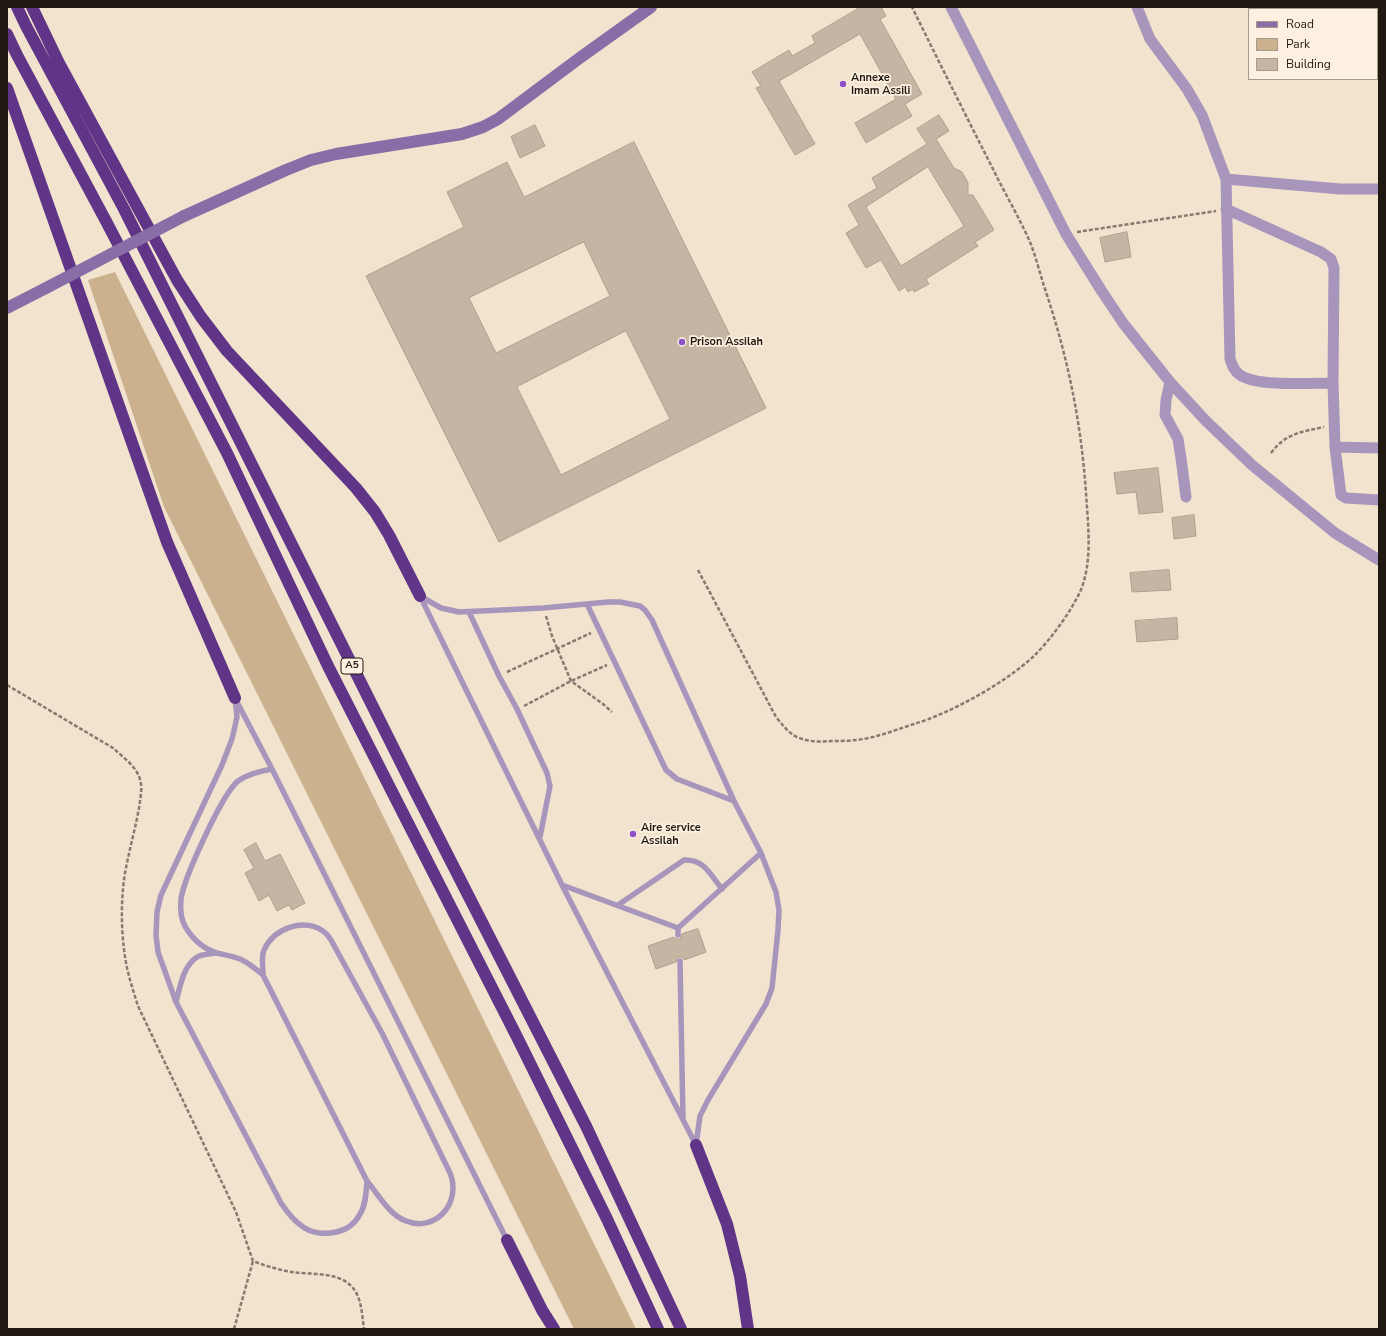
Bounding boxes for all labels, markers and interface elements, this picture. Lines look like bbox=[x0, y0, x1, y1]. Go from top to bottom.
legend bbox=[1248, 8, 1378, 80]
text: Road bbox=[1286, 16, 1314, 32]
text: Park bbox=[1286, 36, 1310, 52]
text: Building bbox=[1286, 56, 1331, 72]
place label: Annexe Imam Assili bbox=[851, 71, 910, 97]
marker: Annexe Imam Assili bbox=[838, 79, 848, 89]
place label: Prison Assilah bbox=[690, 335, 763, 349]
marker: Prison Assilah bbox=[677, 337, 687, 347]
road number: A5 bbox=[341, 658, 363, 674]
place label: Aire service Assilah bbox=[641, 821, 701, 847]
marker: Aire service Assilah bbox=[628, 829, 638, 839]

